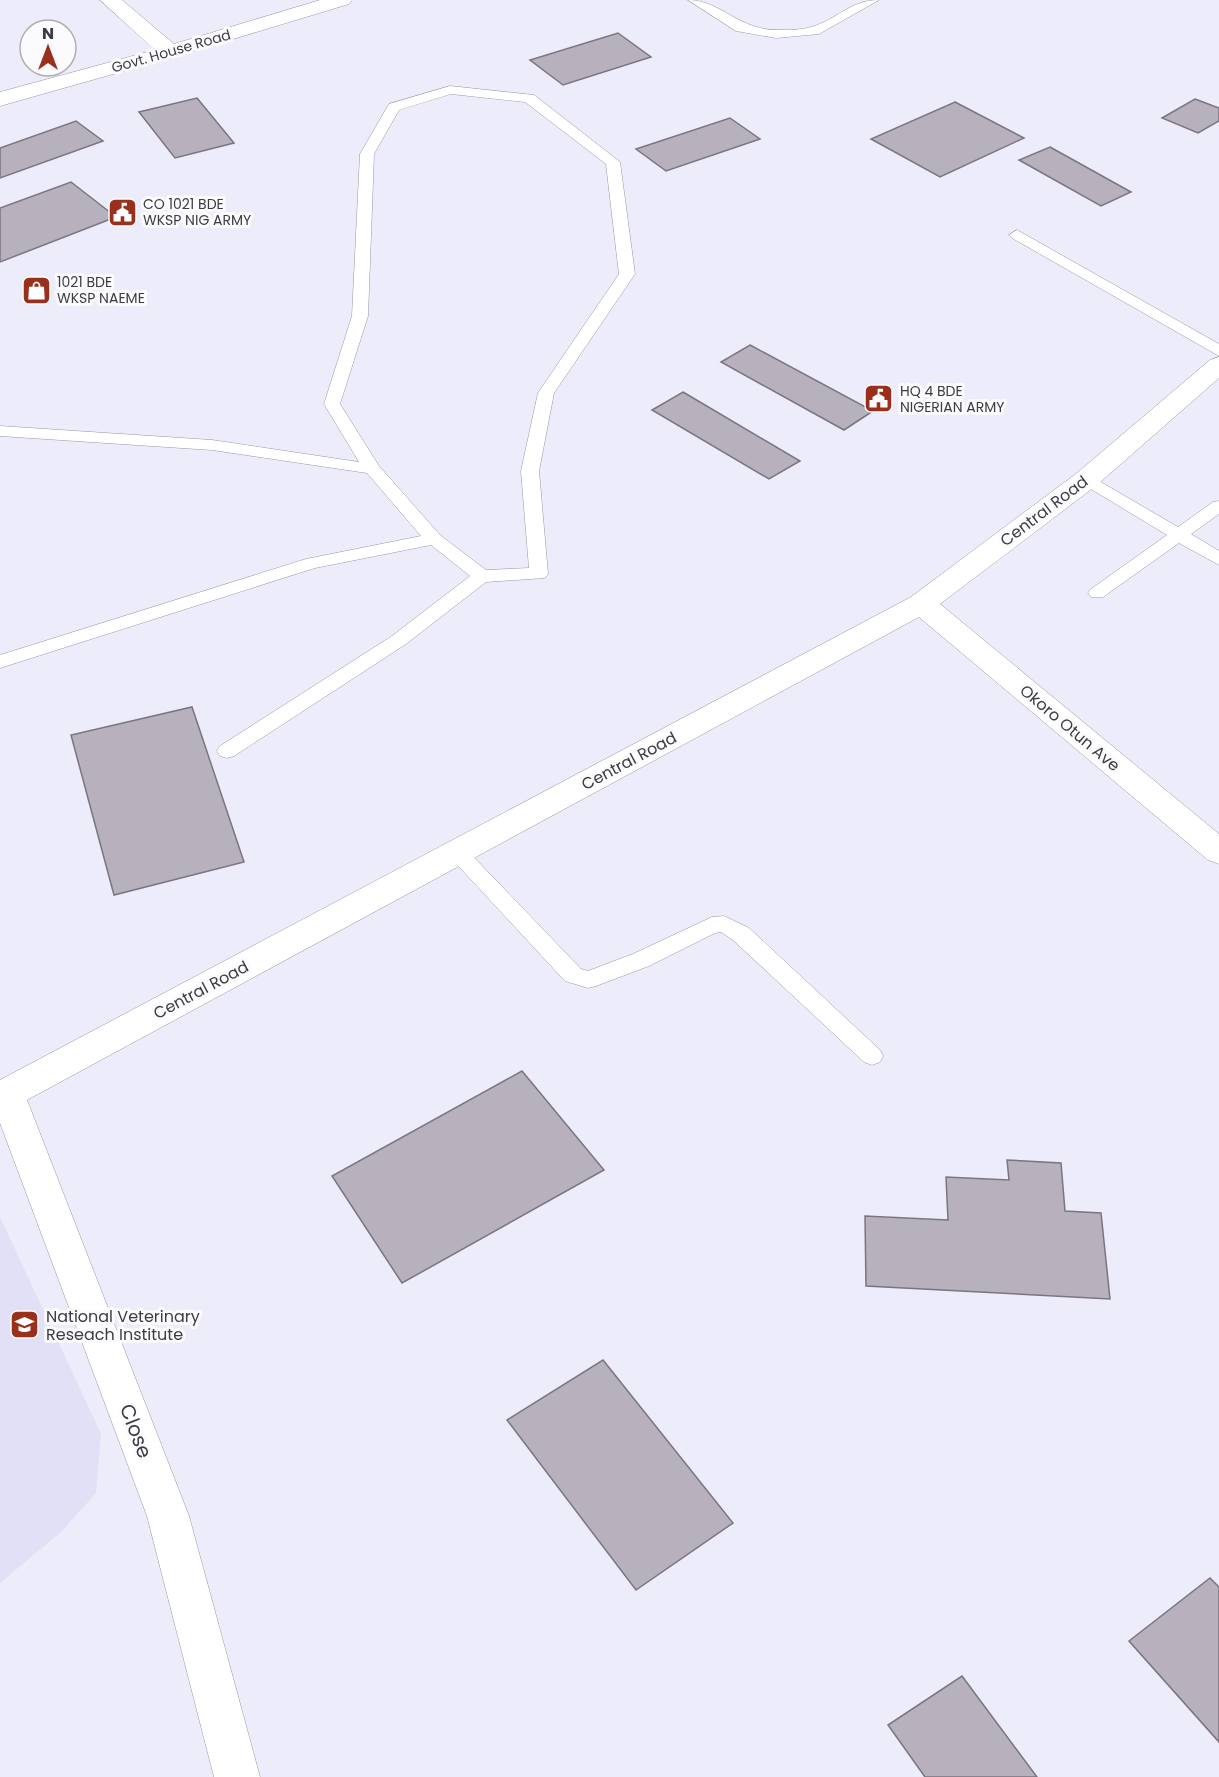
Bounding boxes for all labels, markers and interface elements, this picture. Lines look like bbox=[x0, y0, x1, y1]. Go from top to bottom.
north arrow bbox=[18, 18, 78, 78]
text: N bbox=[42, 22, 54, 45]
street label: Govt. House Road bbox=[109, 24, 233, 78]
place label: CO 1021 BDE WKSP NIG ARMY bbox=[143, 194, 251, 230]
public building icon: CO 1021 BDE WKSP NIG ARMY bbox=[106, 196, 138, 228]
place label: 1021 BDE WKSP NAEME bbox=[57, 272, 145, 308]
shop icon: 1021 BDE WKSP NAEME bbox=[20, 274, 52, 306]
place label: HQ 4 BDE NIGERIAN ARMY bbox=[900, 381, 1005, 417]
public building icon: HQ 4 BDE NIGERIAN ARMY bbox=[863, 383, 895, 415]
street label: Central Road bbox=[995, 470, 1093, 552]
street label: Okoro Otun Ave bbox=[1015, 679, 1125, 777]
street label: Central Road bbox=[577, 726, 681, 796]
street label: Central Road bbox=[149, 955, 253, 1025]
place label: National Veterinary Reseach Institute bbox=[46, 1305, 200, 1346]
school or university icon: National Veterinary Reseach Institute bbox=[9, 1309, 41, 1341]
street label: Close bbox=[113, 1400, 159, 1462]

